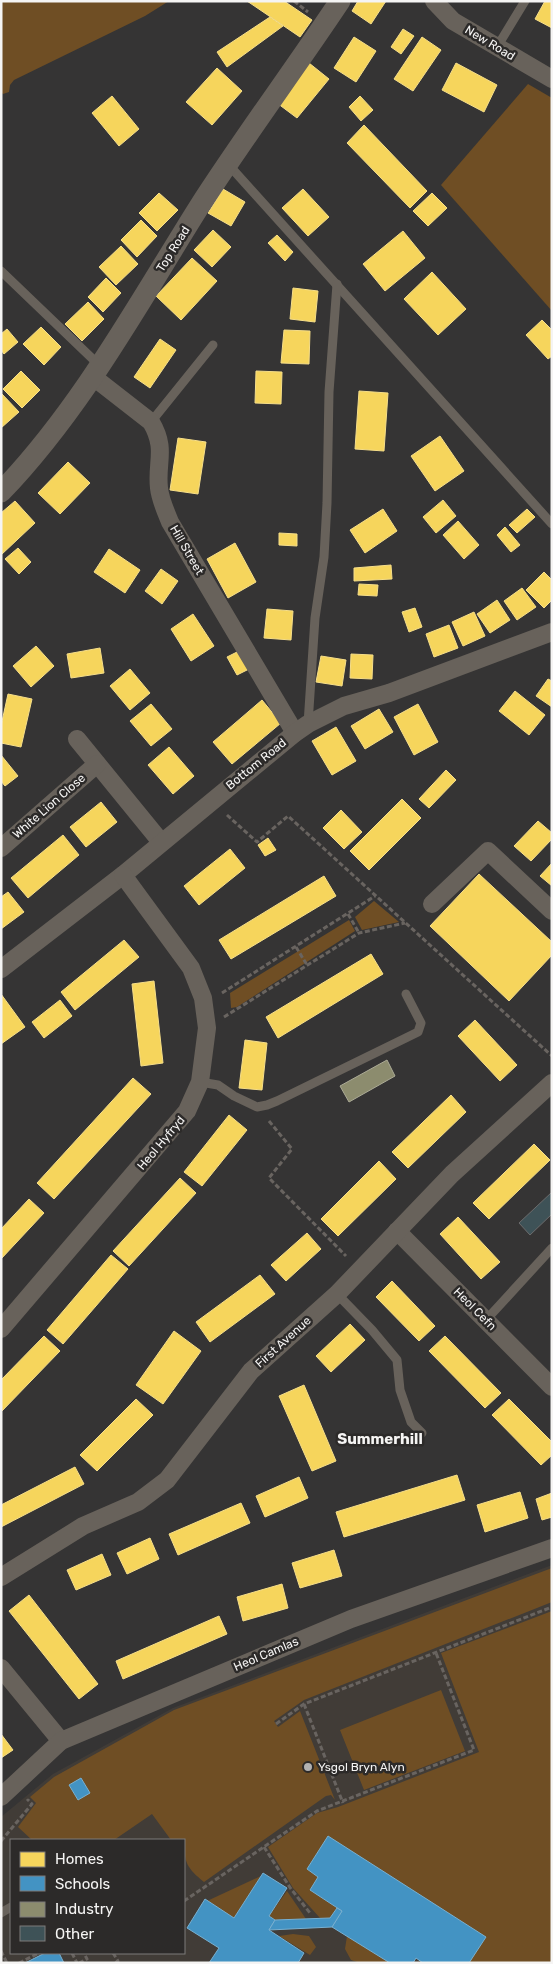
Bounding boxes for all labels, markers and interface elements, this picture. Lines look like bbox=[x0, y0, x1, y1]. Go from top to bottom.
street label: New Road bbox=[463, 23, 517, 63]
street label: Top Road bbox=[153, 224, 193, 274]
street label: Hill Street bbox=[167, 523, 207, 578]
street label: Bottom Road bbox=[223, 736, 289, 792]
street label: White Lion Close bbox=[10, 770, 88, 841]
street label: Heol Hyfryd bbox=[134, 1113, 188, 1173]
street label: Heol Cefn bbox=[451, 1285, 499, 1333]
street label: First Avenue bbox=[252, 1313, 314, 1371]
district label: Summerhill bbox=[337, 1430, 423, 1448]
street label: Heol Camlas bbox=[232, 1634, 300, 1674]
place label: Ysgol Bryn Alyn bbox=[318, 1760, 405, 1774]
marker: Ysgol Bryn Alyn bbox=[302, 1761, 314, 1773]
legend bbox=[10, 1839, 185, 1954]
text: Homes bbox=[55, 1850, 104, 1868]
text: Schools bbox=[55, 1875, 111, 1893]
text: Industry bbox=[55, 1900, 114, 1918]
text: Other bbox=[55, 1925, 95, 1943]

